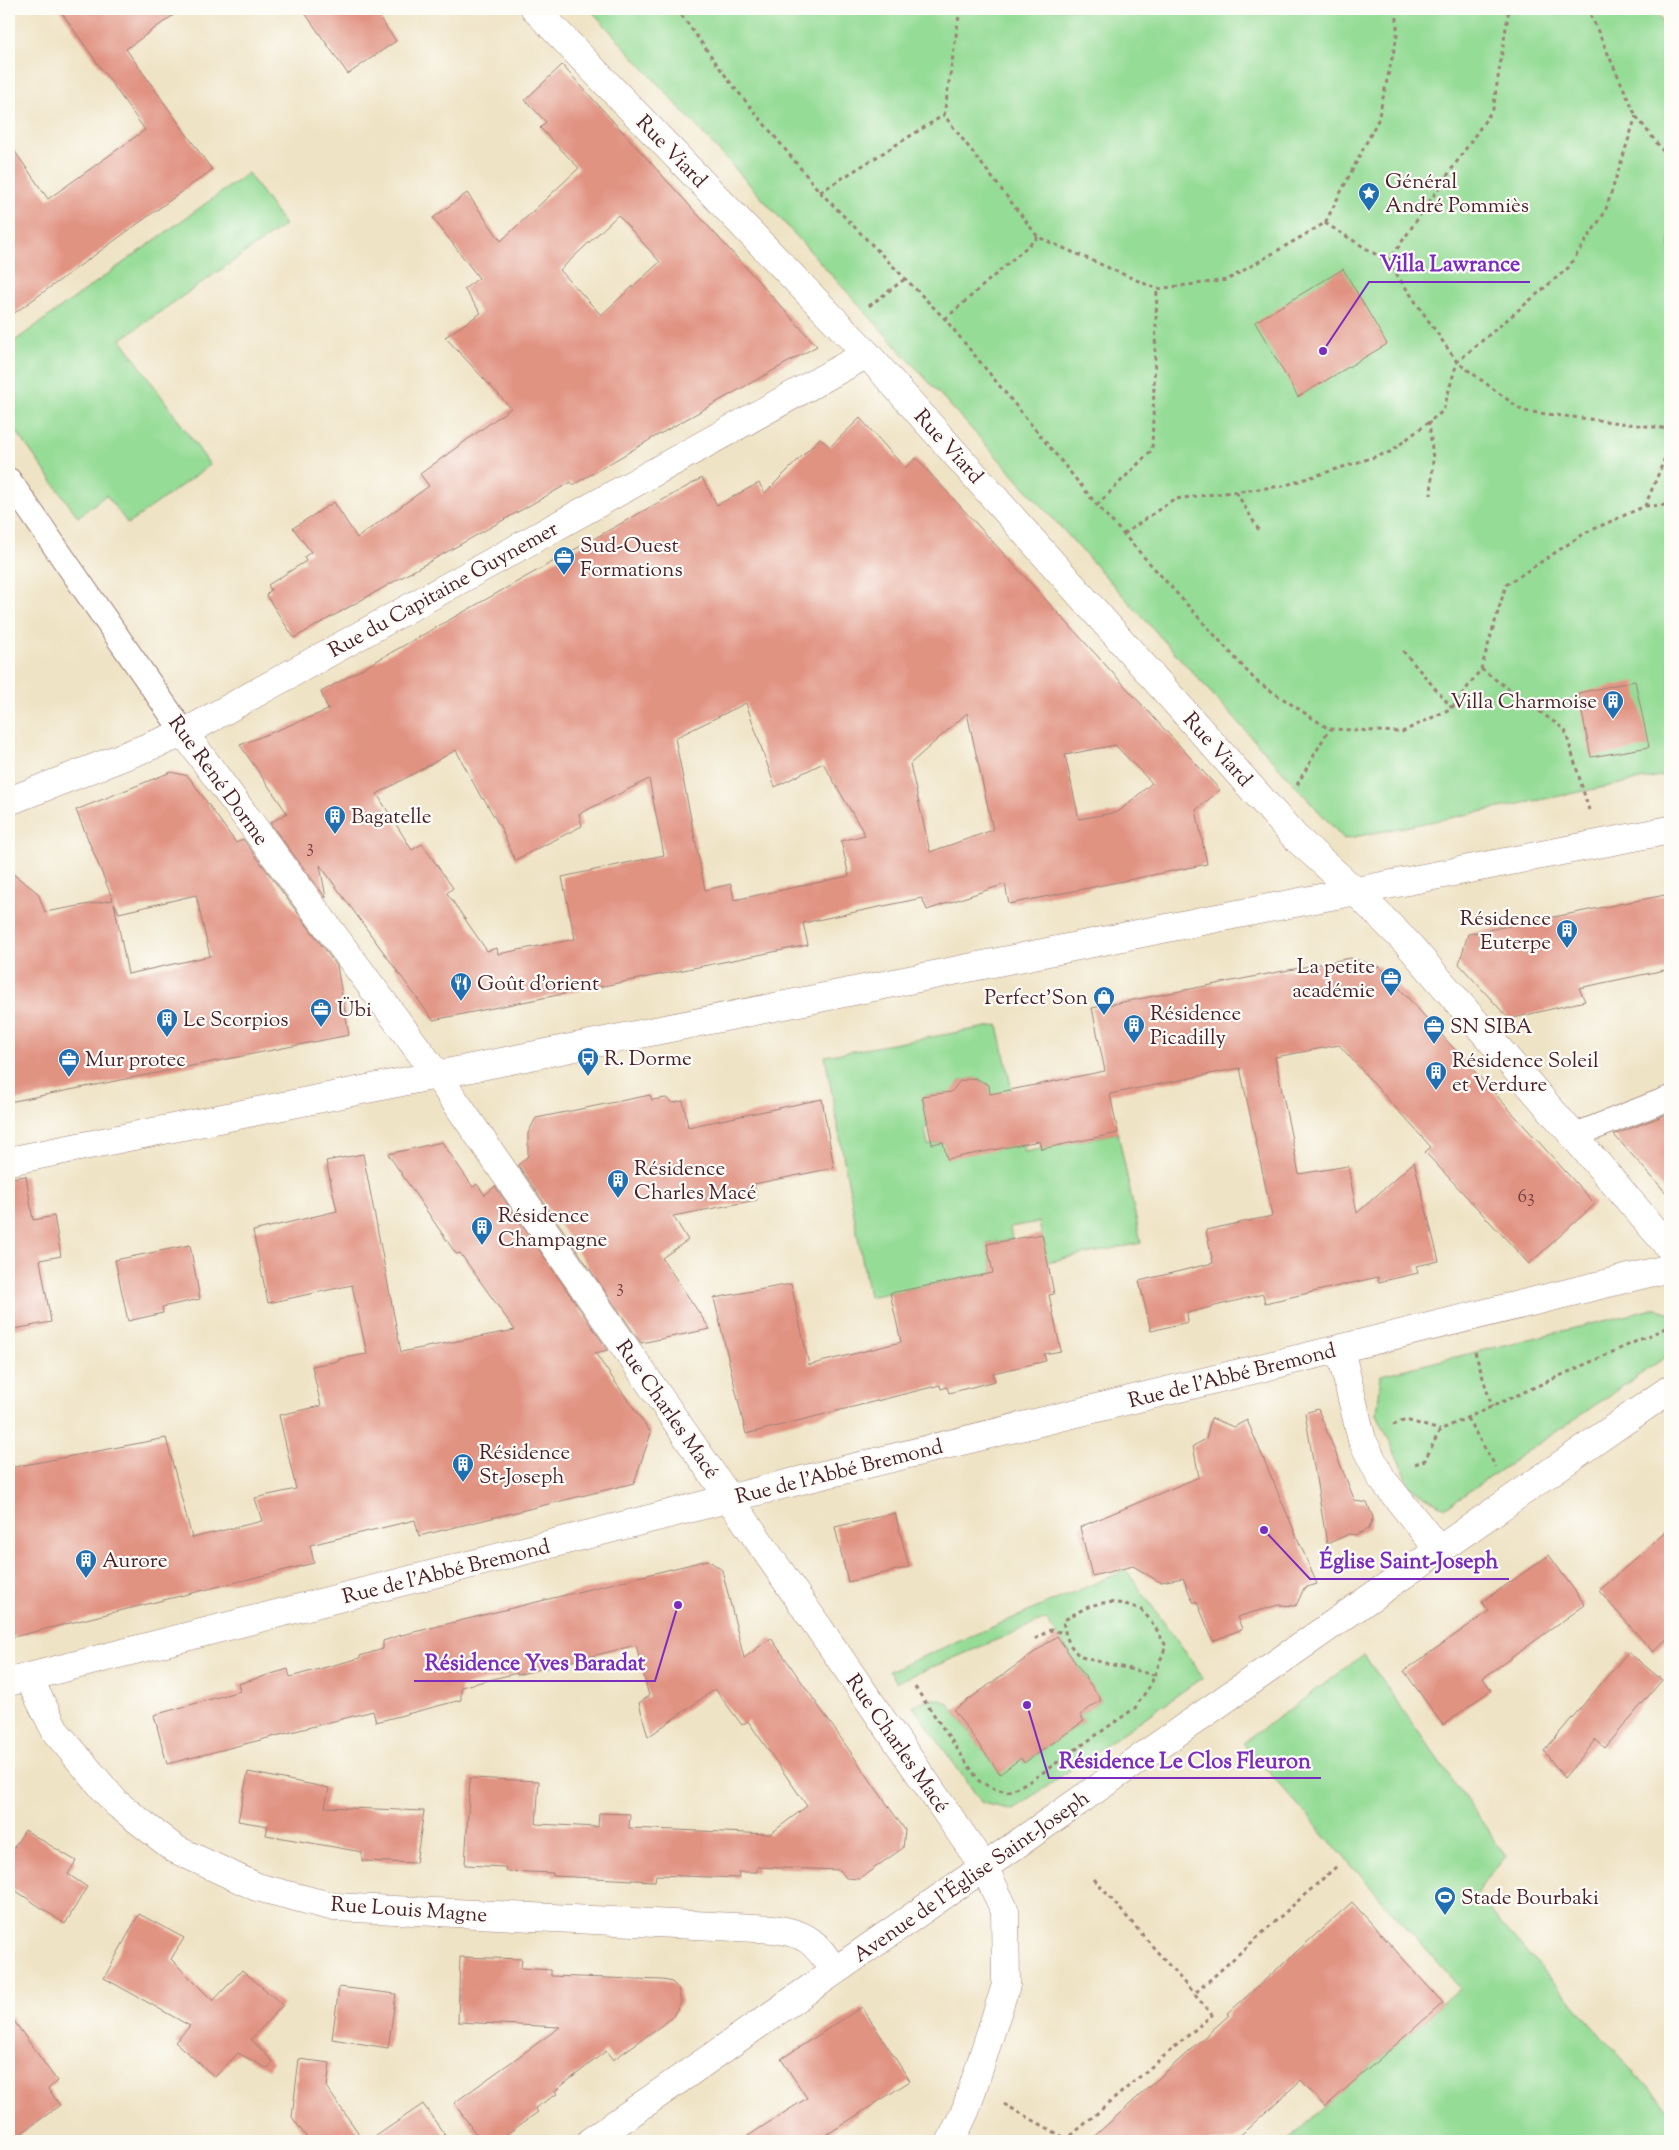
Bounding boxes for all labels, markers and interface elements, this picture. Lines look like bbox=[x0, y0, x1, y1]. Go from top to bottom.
street label: Rue Viard bbox=[628, 109, 713, 196]
place label: Général André Pommiès bbox=[1385, 168, 1529, 222]
place icon: Général André Pommiès bbox=[1357, 181, 1381, 212]
callout: Villa Lawrance bbox=[1369, 245, 1530, 282]
text: Villa Lawrance bbox=[1380, 250, 1520, 282]
street label: Rue Viard bbox=[906, 403, 989, 492]
street label: Rue du Capitaine Guynemer bbox=[324, 515, 564, 667]
place label: Sud-Ouest Formations bbox=[580, 532, 683, 586]
office icon: Sud-Ouest Formations bbox=[552, 545, 576, 576]
place label: Villa Charmoise bbox=[1450, 688, 1597, 718]
building icon: Villa Charmoise bbox=[1601, 689, 1625, 720]
street label: Rue Viard bbox=[1175, 706, 1258, 795]
street label: Rue René Dorme bbox=[160, 710, 275, 852]
place label: Bagatelle bbox=[351, 803, 432, 833]
building icon: Bagatelle bbox=[323, 804, 347, 835]
house number: 3 bbox=[306, 834, 314, 861]
place label: Résidence Euterpe bbox=[1460, 905, 1551, 959]
building icon: Résidence Euterpe bbox=[1555, 918, 1579, 949]
place label: La petite académie bbox=[1292, 953, 1375, 1007]
office icon: La petite académie bbox=[1379, 966, 1403, 997]
place label: Goût d'orient bbox=[477, 970, 599, 1000]
restaurant icon: Goût d'orient bbox=[449, 971, 473, 1002]
place label: Perfect’Son bbox=[984, 984, 1088, 1014]
shop icon: Perfect’Son bbox=[1092, 985, 1116, 1016]
place label: Übi bbox=[337, 996, 372, 1026]
office icon: Übi bbox=[309, 997, 333, 1028]
place label: Résidence Picadilly bbox=[1150, 1000, 1241, 1054]
place label: Le Scorpios bbox=[183, 1006, 289, 1036]
building icon: Le Scorpios bbox=[155, 1007, 179, 1038]
building icon: Résidence Picadilly bbox=[1122, 1013, 1146, 1044]
place label: SN SIBA bbox=[1450, 1013, 1533, 1043]
office icon: SN SIBA bbox=[1422, 1014, 1446, 1045]
place label: R. Dorme bbox=[604, 1045, 692, 1075]
place label: Mur protec bbox=[85, 1046, 186, 1076]
bus stop icon: R. Dorme bbox=[576, 1046, 600, 1077]
office icon: Mur protec bbox=[57, 1047, 81, 1078]
place label: Résidence Soleil et Verdure bbox=[1452, 1047, 1599, 1101]
building icon: Résidence Soleil et Verdure bbox=[1424, 1060, 1448, 1091]
place label: Résidence Charles Macé bbox=[634, 1155, 757, 1209]
building icon: Résidence Charles Macé bbox=[606, 1168, 630, 1199]
house number: 63 bbox=[1517, 1184, 1535, 1211]
place label: Résidence Champagne bbox=[498, 1202, 607, 1256]
building icon: Résidence Champagne bbox=[470, 1215, 494, 1246]
house number: 3 bbox=[616, 1274, 624, 1301]
street label: Rue Charles Macé bbox=[607, 1335, 726, 1486]
street label: Rue de l'Abbé Bremond bbox=[1126, 1337, 1340, 1417]
street label: Rue de l'Abbé Bremond bbox=[733, 1433, 947, 1513]
place label: Résidence St-Joseph bbox=[479, 1439, 570, 1493]
building icon: Résidence St-Joseph bbox=[451, 1452, 475, 1483]
street label: Rue de l'Abbé Bremond bbox=[340, 1533, 554, 1613]
callout: Église Saint-Joseph bbox=[1310, 1542, 1509, 1579]
text: Église Saint-Joseph bbox=[1320, 1546, 1498, 1579]
place label: Aurore bbox=[102, 1547, 167, 1577]
building icon: Aurore bbox=[74, 1548, 98, 1579]
callout: Résidence Yves Baradat bbox=[414, 1644, 655, 1681]
text: Résidence Yves Baradat bbox=[425, 1649, 646, 1681]
street label: Rue Charles Macé bbox=[837, 1669, 956, 1820]
callout: Résidence Le Clos Fleuron bbox=[1049, 1741, 1321, 1778]
text: Résidence Le Clos Fleuron bbox=[1059, 1747, 1311, 1779]
street label: Avenue de l'Église Saint-Joseph bbox=[848, 1784, 1096, 1971]
place label: Stade Bourbaki bbox=[1461, 1884, 1599, 1914]
sports icon: Stade Bourbaki bbox=[1433, 1885, 1457, 1916]
street label: Rue Louis Magne bbox=[330, 1891, 488, 1931]

